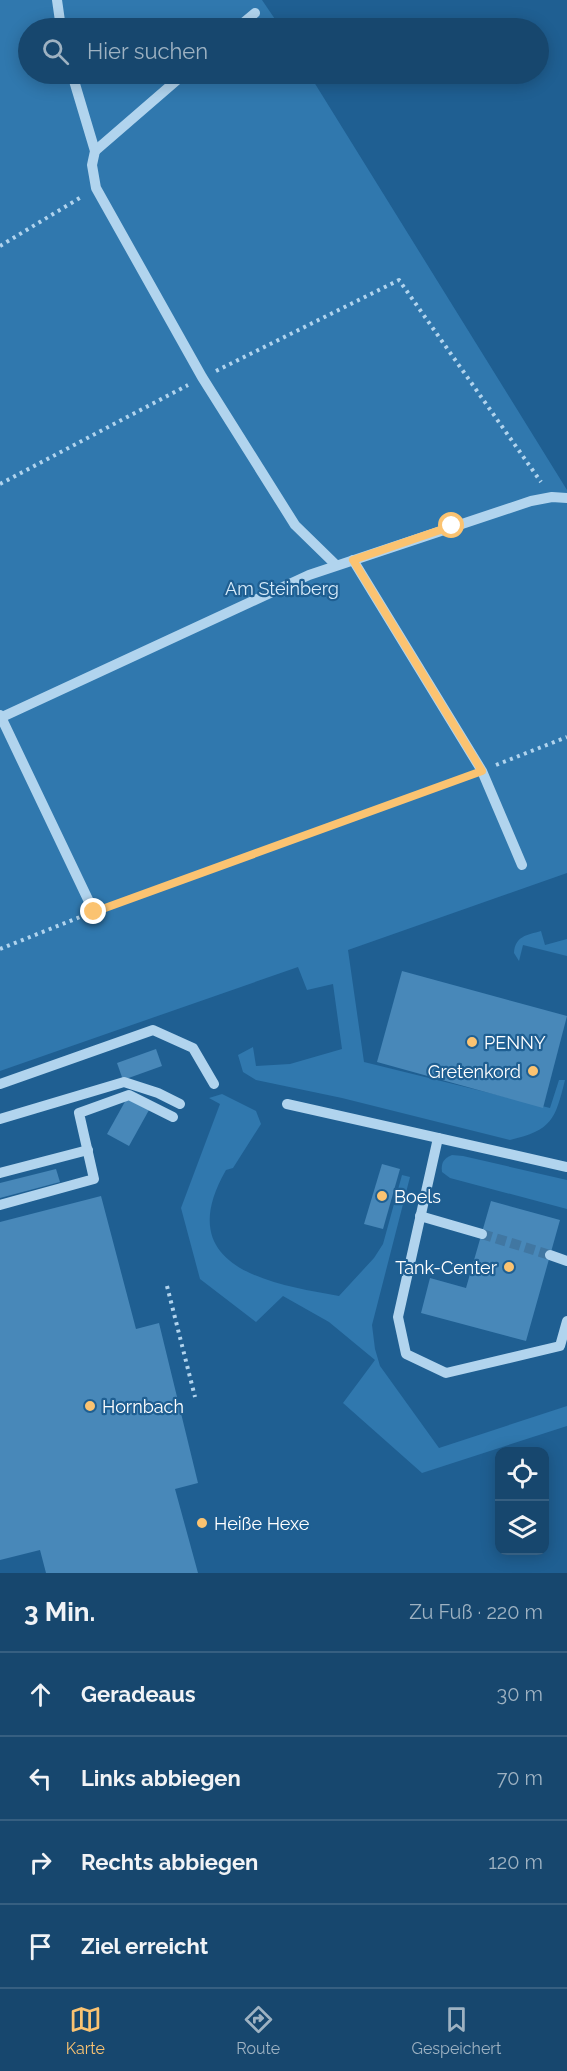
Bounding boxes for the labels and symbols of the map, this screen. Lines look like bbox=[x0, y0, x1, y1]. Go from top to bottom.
route start bbox=[438, 512, 464, 538]
park label: Am Steinberg bbox=[225, 578, 339, 599]
route end bbox=[80, 898, 106, 924]
place label: PENNY bbox=[484, 1032, 546, 1053]
marker: PENNY bbox=[465, 1035, 479, 1049]
place label: Gretenkord bbox=[428, 1061, 521, 1082]
marker: Gretenkord bbox=[526, 1064, 540, 1078]
place label: Boels bbox=[394, 1186, 441, 1207]
marker: Boels bbox=[375, 1189, 389, 1203]
place label: Tank-Center bbox=[395, 1257, 498, 1278]
marker: Tank-Center bbox=[502, 1260, 516, 1274]
place label: Hornbach bbox=[102, 1396, 184, 1417]
marker: Hornbach bbox=[83, 1399, 97, 1413]
place label: Heiße Hexe bbox=[214, 1513, 310, 1534]
marker: Heiße Hexe bbox=[195, 1516, 209, 1530]

